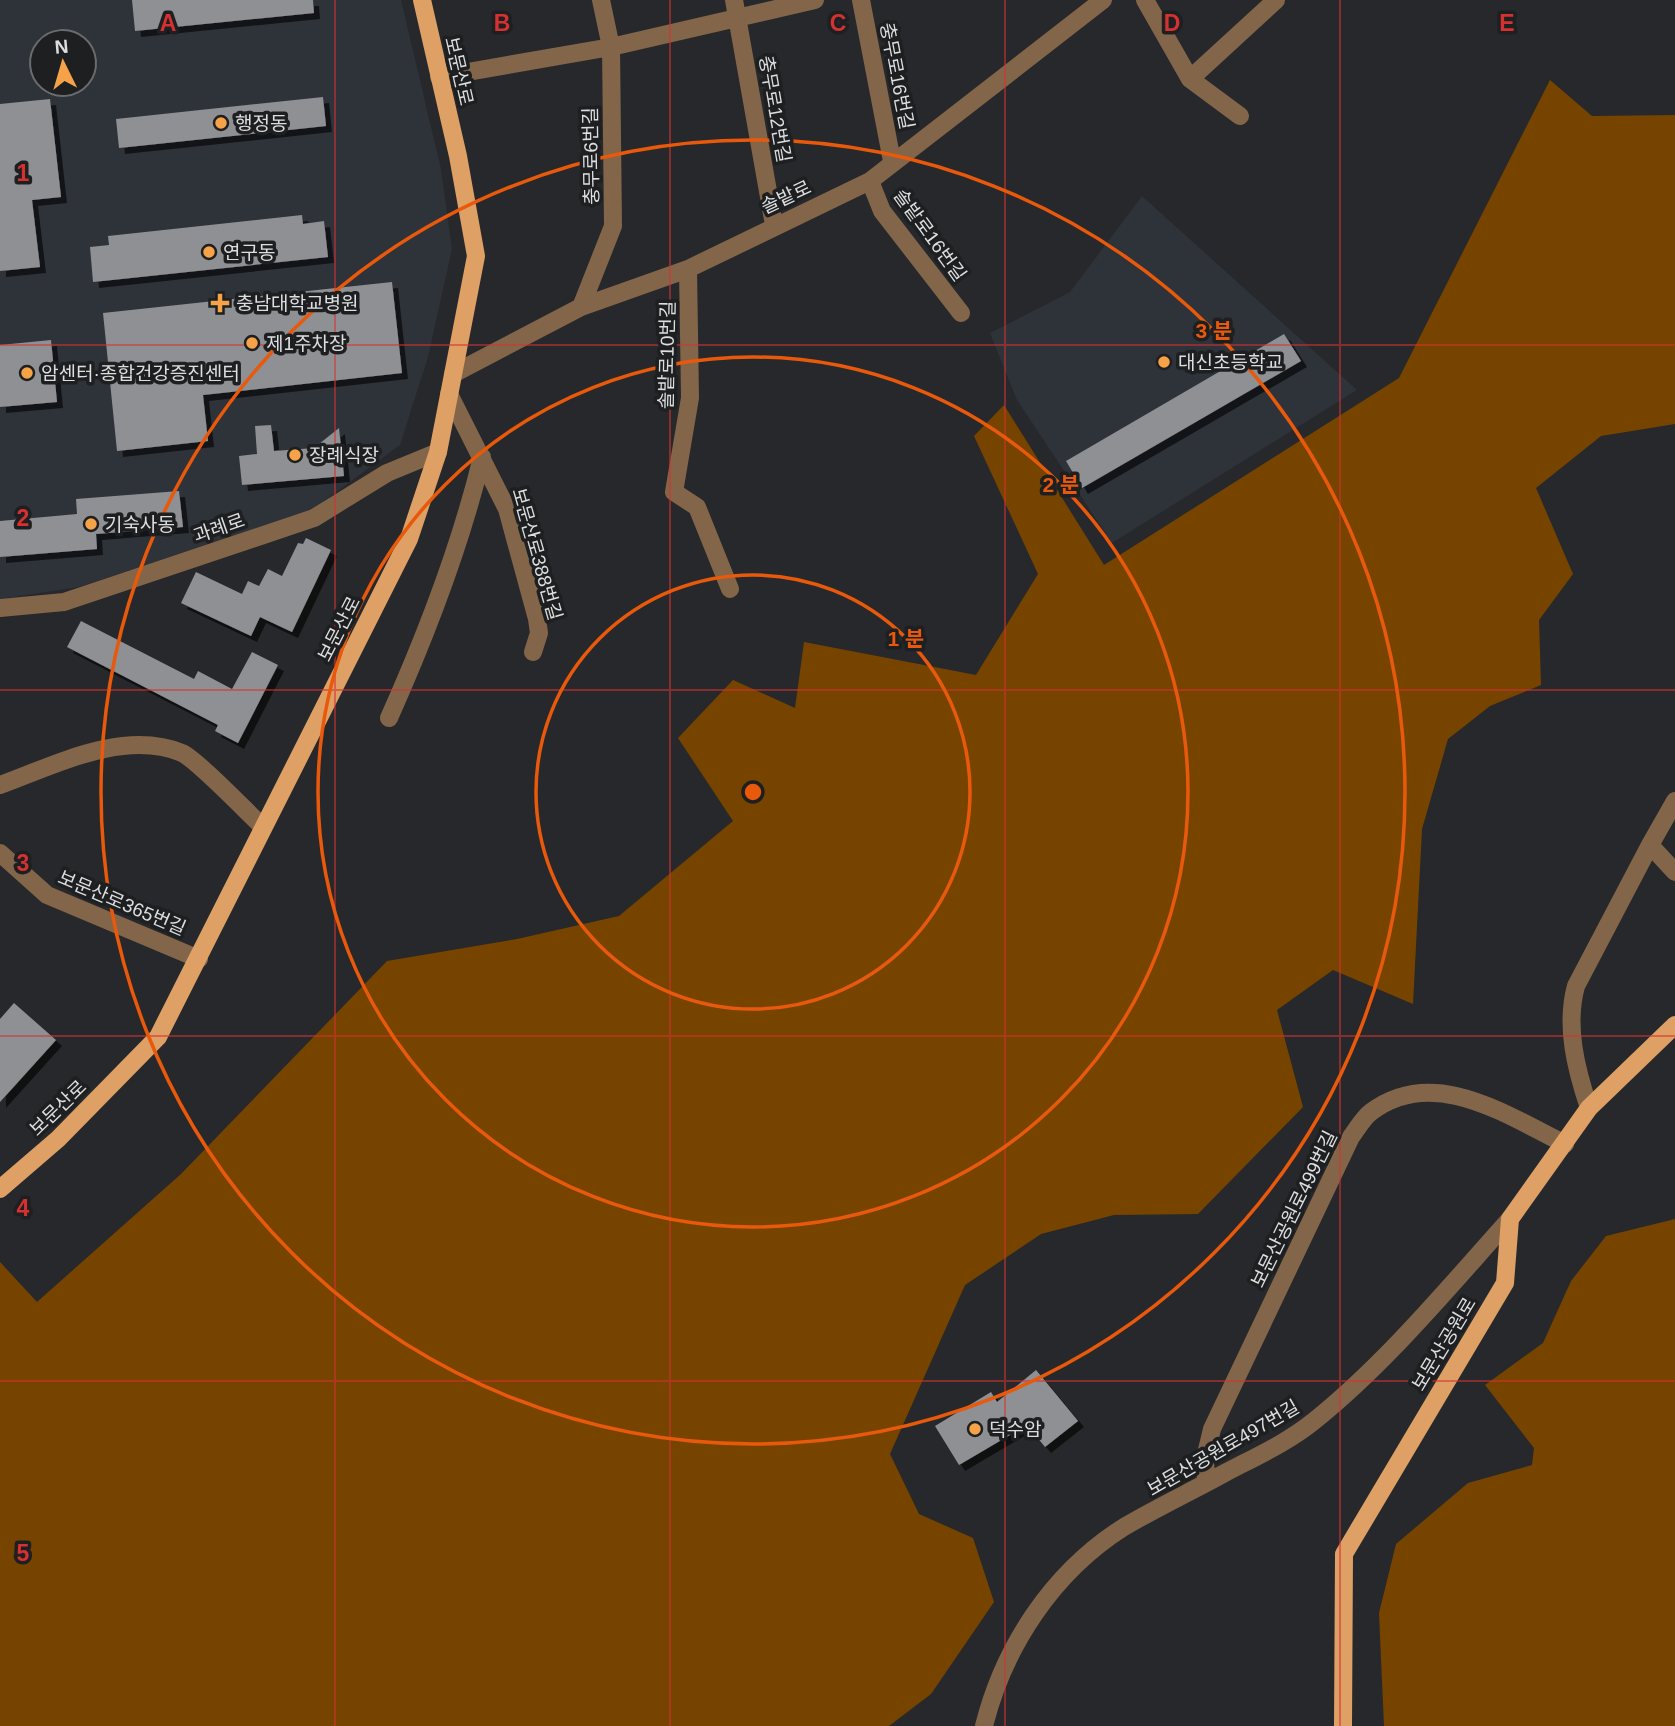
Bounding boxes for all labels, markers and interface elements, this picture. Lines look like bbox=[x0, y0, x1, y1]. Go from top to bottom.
text: A bbox=[160, 10, 176, 36]
text: B bbox=[494, 10, 510, 36]
text: C bbox=[830, 10, 846, 36]
text: D bbox=[1164, 10, 1180, 36]
text: E bbox=[1499, 10, 1515, 36]
street label: 충무로16번길 bbox=[876, 21, 918, 131]
north arrow bbox=[28, 28, 98, 98]
street label: 보문산로 bbox=[441, 35, 477, 107]
text: N bbox=[54, 36, 69, 58]
street label: 충무로12번길 bbox=[755, 54, 795, 164]
street label: 충무로6번길 bbox=[580, 107, 602, 205]
place label: 행정동 bbox=[235, 113, 287, 134]
marker: 행정동 bbox=[213, 115, 229, 131]
text: 1 bbox=[17, 160, 30, 186]
street label: 솔밭로 bbox=[758, 176, 814, 218]
street label: 솔밭로16번길 bbox=[890, 185, 970, 285]
place label: 연구동 bbox=[223, 242, 275, 263]
marker: 연구동 bbox=[201, 244, 217, 260]
marker: 충남대학교병원 bbox=[210, 293, 230, 313]
place label: 충남대학교병원 bbox=[236, 293, 358, 314]
street label: 솔밭로10번길 bbox=[656, 301, 678, 409]
text: 3 분 bbox=[1196, 319, 1232, 342]
place label: 제1주차장 bbox=[266, 333, 347, 354]
marker: 제1주차장 bbox=[244, 335, 260, 351]
place label: 대신초등학교 bbox=[1178, 352, 1283, 373]
marker: 대신초등학교 bbox=[1156, 354, 1172, 370]
place label: 암센터·종합건강증진센터 bbox=[41, 363, 240, 384]
marker: 암센터·종합건강증진센터 bbox=[19, 365, 35, 381]
place label: 장례식장 bbox=[309, 445, 379, 466]
marker: 장례식장 bbox=[287, 447, 303, 463]
text: 2 분 bbox=[1043, 473, 1079, 496]
street label: 보문산로388번길 bbox=[508, 485, 566, 623]
text: 2 bbox=[17, 505, 29, 531]
street label: 과례로 bbox=[191, 510, 247, 546]
place label: 기숙사동 bbox=[105, 514, 175, 535]
marker: 기숙사동 bbox=[83, 516, 99, 532]
street label: 보문산로 bbox=[314, 593, 364, 665]
text: 1 분 bbox=[888, 627, 924, 650]
centre of rings bbox=[741, 780, 765, 804]
text: 3 bbox=[17, 850, 29, 876]
street label: 보문산로365번길 bbox=[55, 867, 189, 939]
street label: 보문산로 bbox=[26, 1076, 90, 1140]
street label: 보문산공원로499번길 bbox=[1247, 1127, 1341, 1291]
text: 4 bbox=[17, 1195, 30, 1221]
street label: 보문산공원로 bbox=[1408, 1294, 1480, 1394]
street label: 보문산공원로497번길 bbox=[1143, 1396, 1303, 1500]
place label: 덕수암 bbox=[989, 1419, 1042, 1440]
marker: 덕수암 bbox=[967, 1421, 983, 1437]
text: 5 bbox=[17, 1540, 30, 1566]

